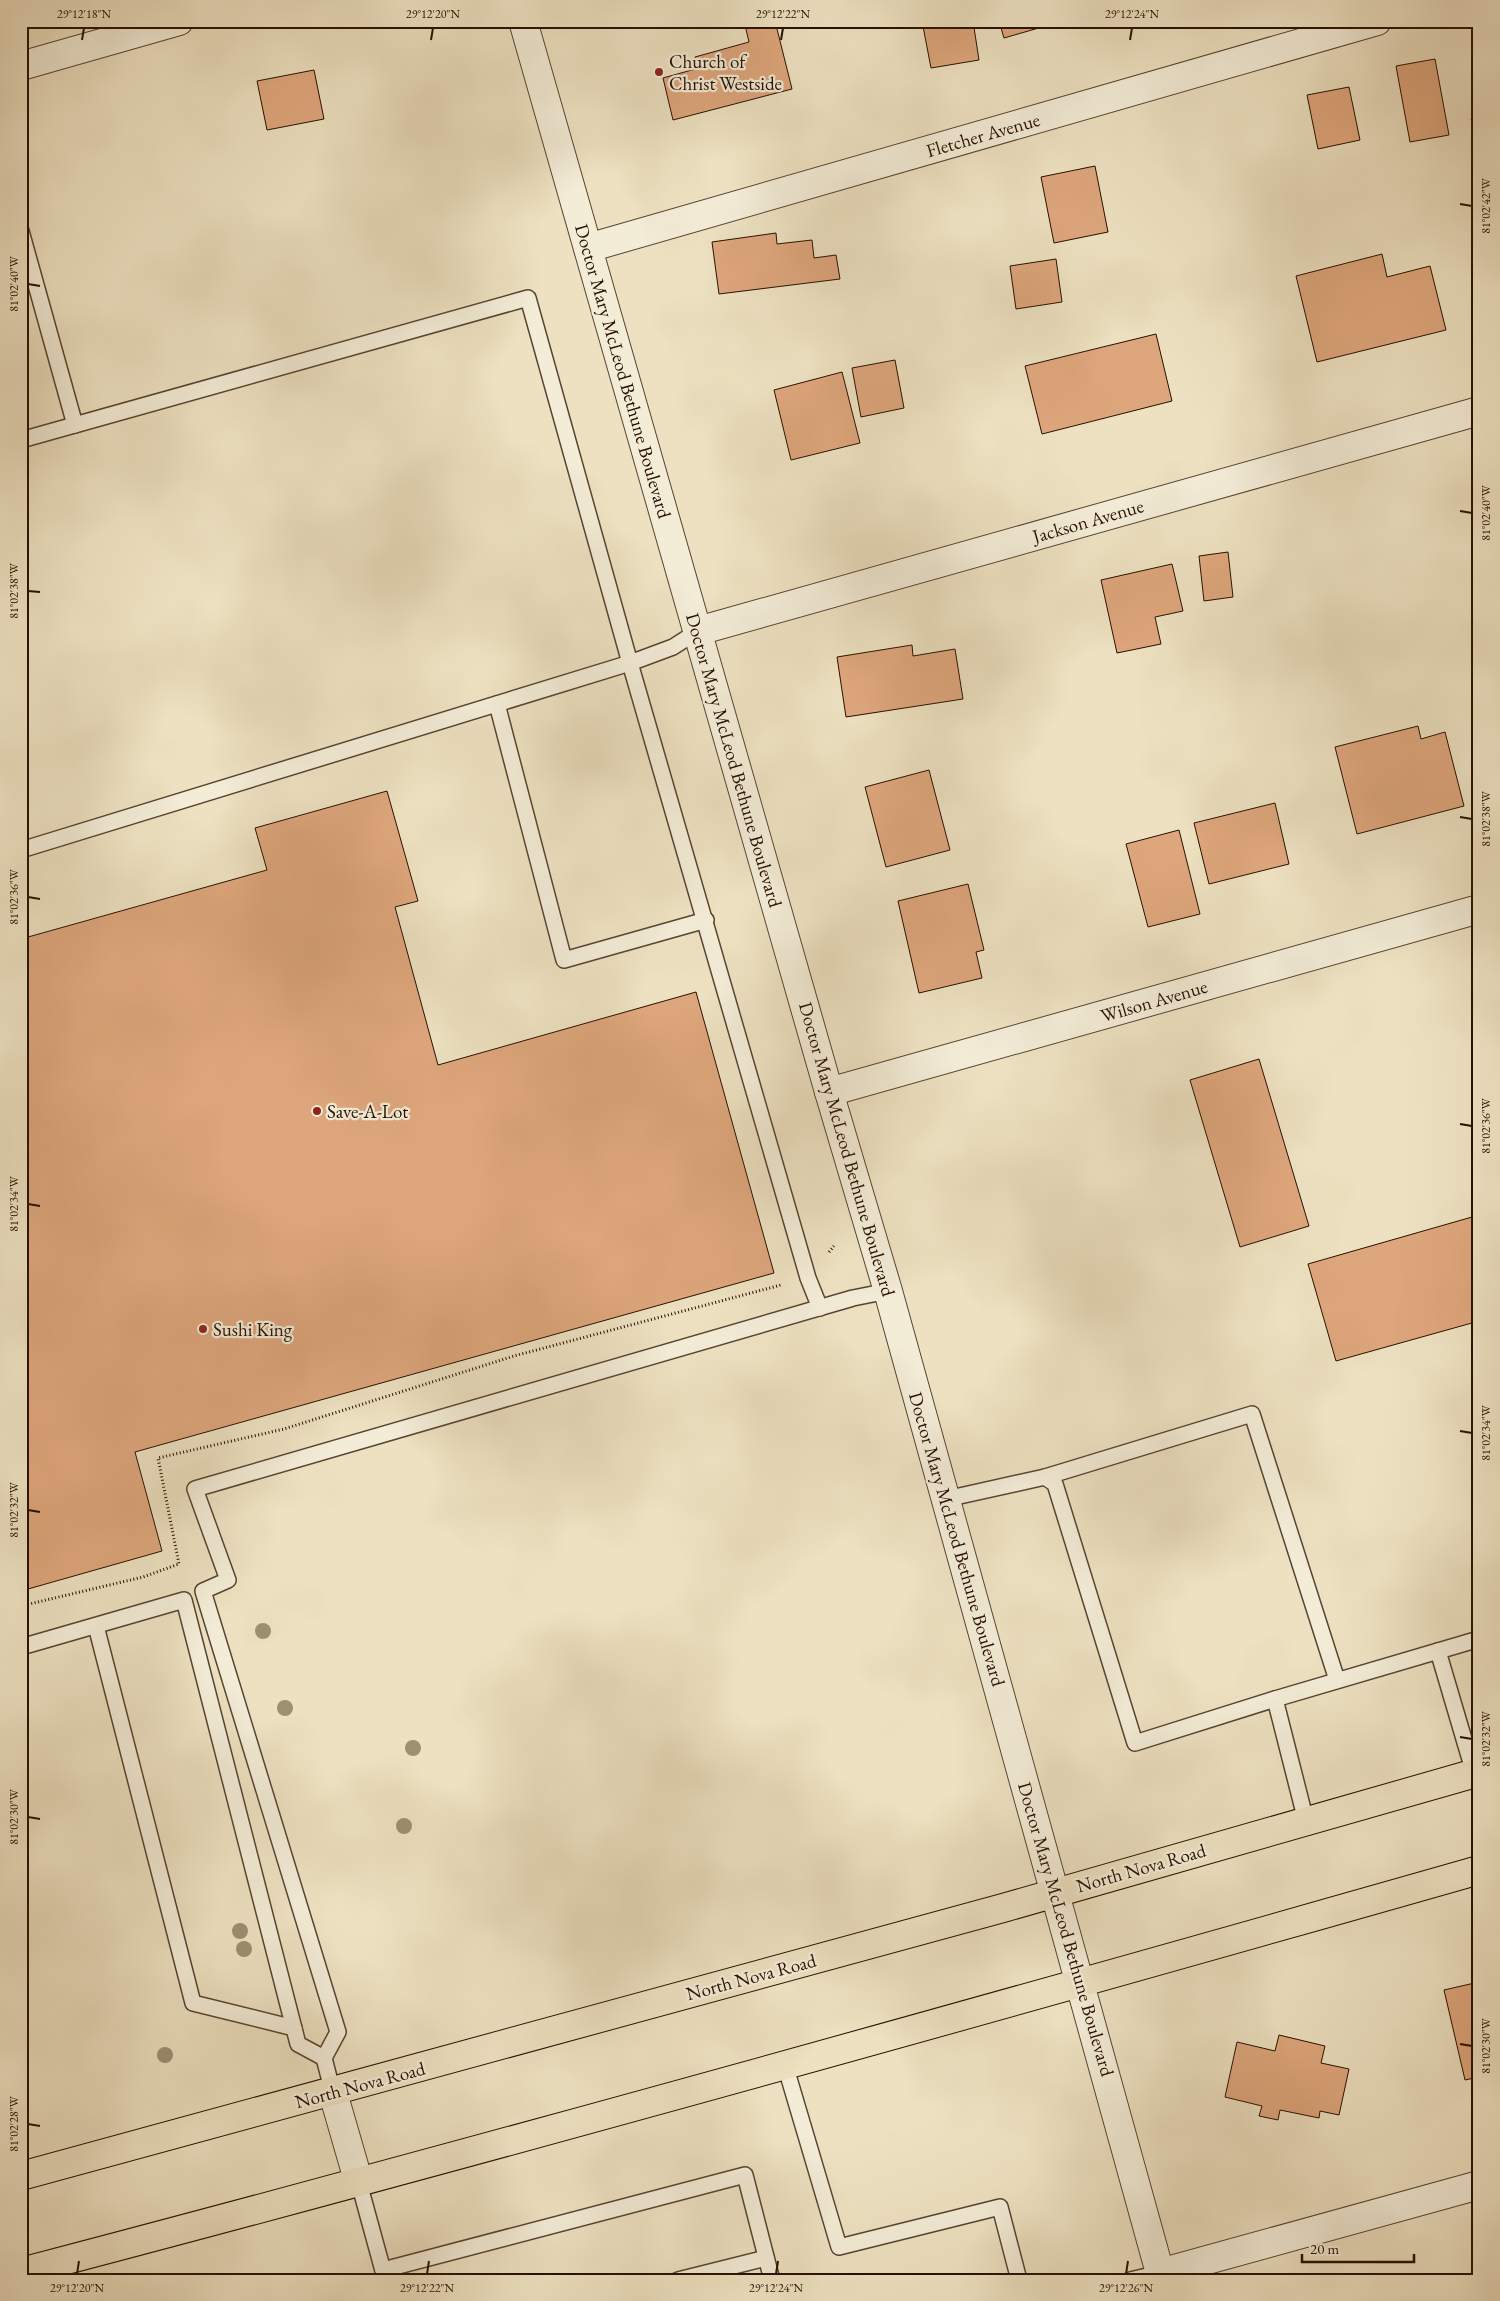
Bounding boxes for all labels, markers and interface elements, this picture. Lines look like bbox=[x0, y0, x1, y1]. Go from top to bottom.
text: 29°12'18"N bbox=[57, 6, 111, 22]
text: 29°12'20"N bbox=[406, 6, 460, 22]
text: 29°12'22"N bbox=[756, 6, 810, 22]
text: 29°12'24"N bbox=[1105, 6, 1159, 22]
place label: Church of Christ Westside bbox=[669, 49, 782, 96]
marker: Church of Christ Westside bbox=[653, 66, 665, 78]
street label: Fletcher Avenue bbox=[923, 107, 1043, 163]
text: 81°02'42"W bbox=[1478, 177, 1494, 234]
street label: Doctor Mary McLeod Bethune Boulevard bbox=[569, 221, 677, 521]
text: 81°02'40"W bbox=[6, 255, 22, 312]
text: 81°02'40"W bbox=[1478, 484, 1494, 541]
street label: Jackson Avenue bbox=[1028, 493, 1147, 549]
text: 81°02'38"W bbox=[6, 562, 22, 619]
street label: Doctor Mary McLeod Bethune Boulevard bbox=[680, 610, 788, 910]
text: 81°02'38"W bbox=[1478, 790, 1494, 847]
text: 81°02'36"W bbox=[6, 868, 22, 925]
street label: Wilson Avenue bbox=[1098, 974, 1210, 1028]
street label: Doctor Mary McLeod Bethune Boulevard bbox=[793, 999, 901, 1299]
text: 81°02'36"W bbox=[1478, 1097, 1494, 1154]
place label: Save-A-Lot bbox=[327, 1099, 408, 1124]
marker: Save-A-Lot bbox=[311, 1105, 323, 1117]
text: 81°02'34"W bbox=[6, 1175, 22, 1232]
place label: Sushi King bbox=[213, 1317, 293, 1342]
marker: Sushi King bbox=[197, 1323, 209, 1335]
street label: Doctor Mary McLeod Bethune Boulevard bbox=[903, 1389, 1011, 1689]
text: 81°02'34"W bbox=[1478, 1404, 1494, 1461]
text: 81°02'32"W bbox=[6, 1481, 22, 1538]
text: 81°02'32"W bbox=[1478, 1710, 1494, 1767]
street label: Doctor Mary McLeod Bethune Boulevard bbox=[1012, 1779, 1120, 2079]
text: 81°02'30"W bbox=[6, 1788, 22, 1845]
street label: North Nova Road bbox=[1073, 1837, 1209, 1898]
street label: North Nova Road bbox=[683, 1948, 819, 2006]
text: 81°02'30"W bbox=[1478, 2017, 1494, 2074]
street label: North Nova Road bbox=[292, 2056, 428, 2114]
text: 81°02'28"W bbox=[6, 2095, 22, 2152]
scale bar bbox=[1302, 2231, 1415, 2263]
text: 20 m bbox=[1310, 2239, 1339, 2258]
text: 29°12'20"N bbox=[50, 2280, 104, 2296]
text: 29°12'22"N bbox=[400, 2280, 454, 2296]
text: 29°12'24"N bbox=[749, 2280, 803, 2296]
text: 29°12'26"N bbox=[1099, 2280, 1153, 2296]

